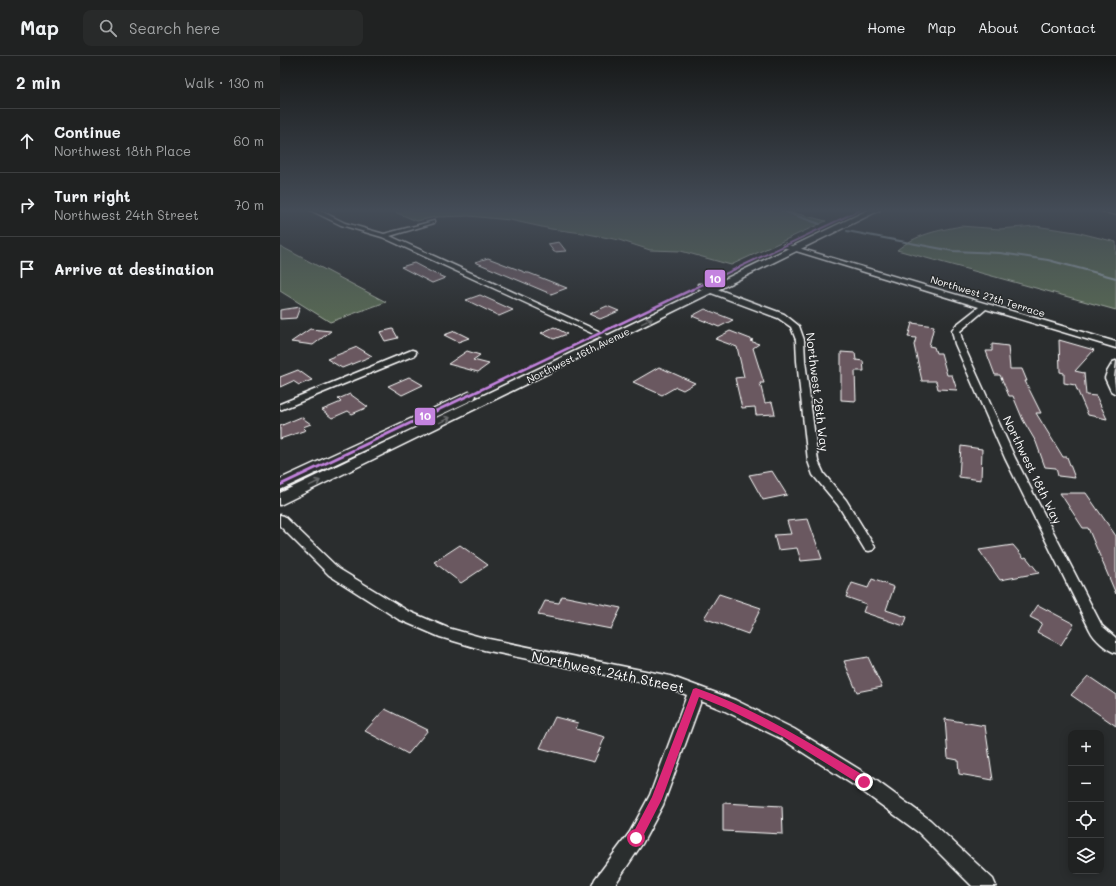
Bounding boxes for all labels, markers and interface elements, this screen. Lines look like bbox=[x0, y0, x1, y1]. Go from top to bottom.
search box bbox=[83, 10, 363, 46]
text: Map bbox=[20, 15, 59, 40]
icon: search bbox=[97, 17, 119, 39]
text: Search here bbox=[129, 18, 220, 38]
text: Home bbox=[867, 18, 905, 37]
text: Map bbox=[927, 18, 956, 37]
text: About bbox=[978, 18, 1019, 37]
text: Contact bbox=[1041, 18, 1096, 37]
text: 2 min bbox=[16, 71, 61, 93]
text: Walk · 130 m bbox=[184, 74, 264, 91]
text: Continue bbox=[54, 122, 121, 142]
icon: ahead bbox=[16, 130, 38, 152]
text: 60 m bbox=[234, 132, 264, 149]
text: Northwest 18th Place bbox=[54, 142, 191, 159]
text: Turn right bbox=[54, 186, 131, 206]
icon: right bbox=[16, 194, 38, 216]
text: 70 m bbox=[234, 196, 264, 213]
text: Northwest 24th Street bbox=[54, 206, 199, 223]
icon: arrive bbox=[16, 258, 38, 280]
text: Arrive at destination bbox=[54, 259, 214, 279]
line badge: 10 bbox=[704, 269, 726, 288]
text: 10 bbox=[709, 271, 721, 286]
street label: Northwest 27th Terrace bbox=[929, 272, 1047, 320]
one-way arrow bbox=[641, 317, 653, 325]
street label: Northwest 16th Avenue bbox=[524, 324, 632, 386]
street label: Northwest 26th Way bbox=[803, 331, 833, 452]
line badge: 10 bbox=[414, 407, 436, 426]
text: 10 bbox=[419, 408, 431, 423]
street label: Northwest 18th Way bbox=[1000, 413, 1066, 526]
one-way arrow bbox=[438, 416, 450, 423]
one-way arrow bbox=[309, 479, 321, 486]
street label: Northwest 24th Street bbox=[530, 646, 686, 697]
map controls bbox=[1068, 730, 1104, 874]
button: + bbox=[1068, 730, 1104, 766]
button: − bbox=[1068, 766, 1104, 802]
route end bbox=[855, 773, 873, 791]
button: locate bbox=[1068, 802, 1104, 838]
route start bbox=[627, 829, 645, 847]
button: layers bbox=[1068, 838, 1104, 874]

